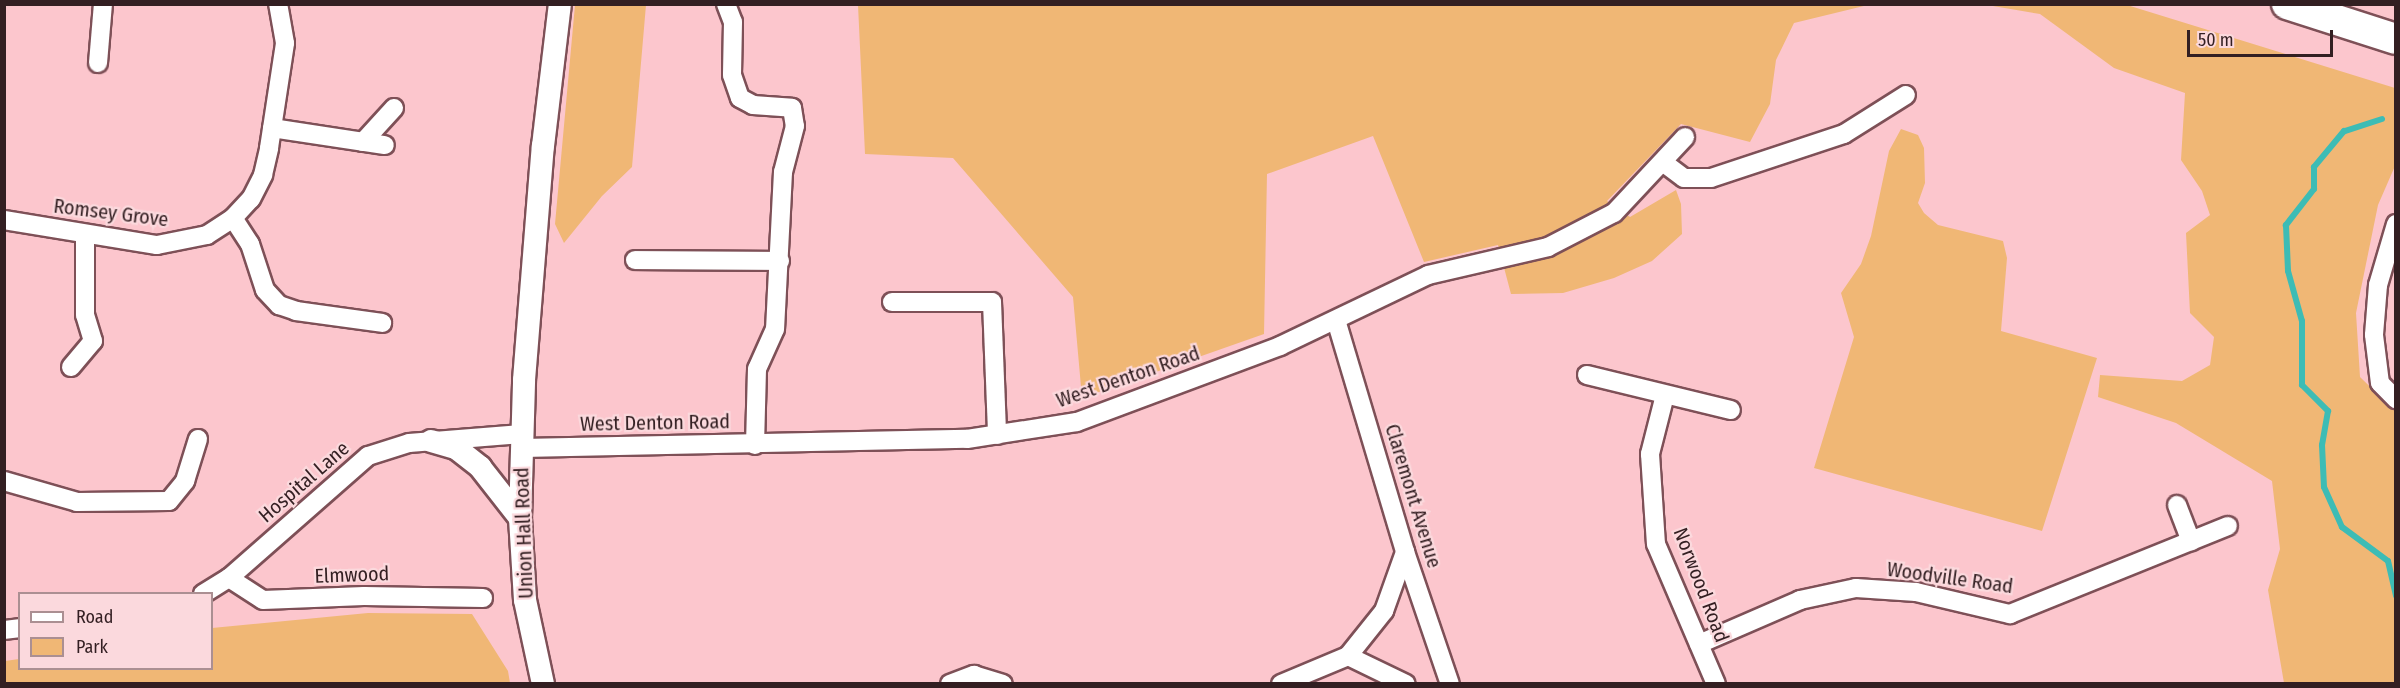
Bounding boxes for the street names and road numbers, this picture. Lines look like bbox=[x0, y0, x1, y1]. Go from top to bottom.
street label: Romsey Grove bbox=[52, 194, 170, 232]
street label: West Denton Road bbox=[1053, 341, 1203, 413]
street label: West Denton Road bbox=[580, 410, 730, 436]
street label: Claremont Avenue bbox=[1380, 421, 1446, 571]
street label: Hospital Lane bbox=[254, 436, 354, 528]
street label: Union Hall Road bbox=[510, 467, 538, 599]
street label: Norwood Road bbox=[1668, 524, 1734, 646]
street label: Woodville Road bbox=[1885, 557, 2015, 599]
street label: Elmwood bbox=[314, 562, 390, 588]

